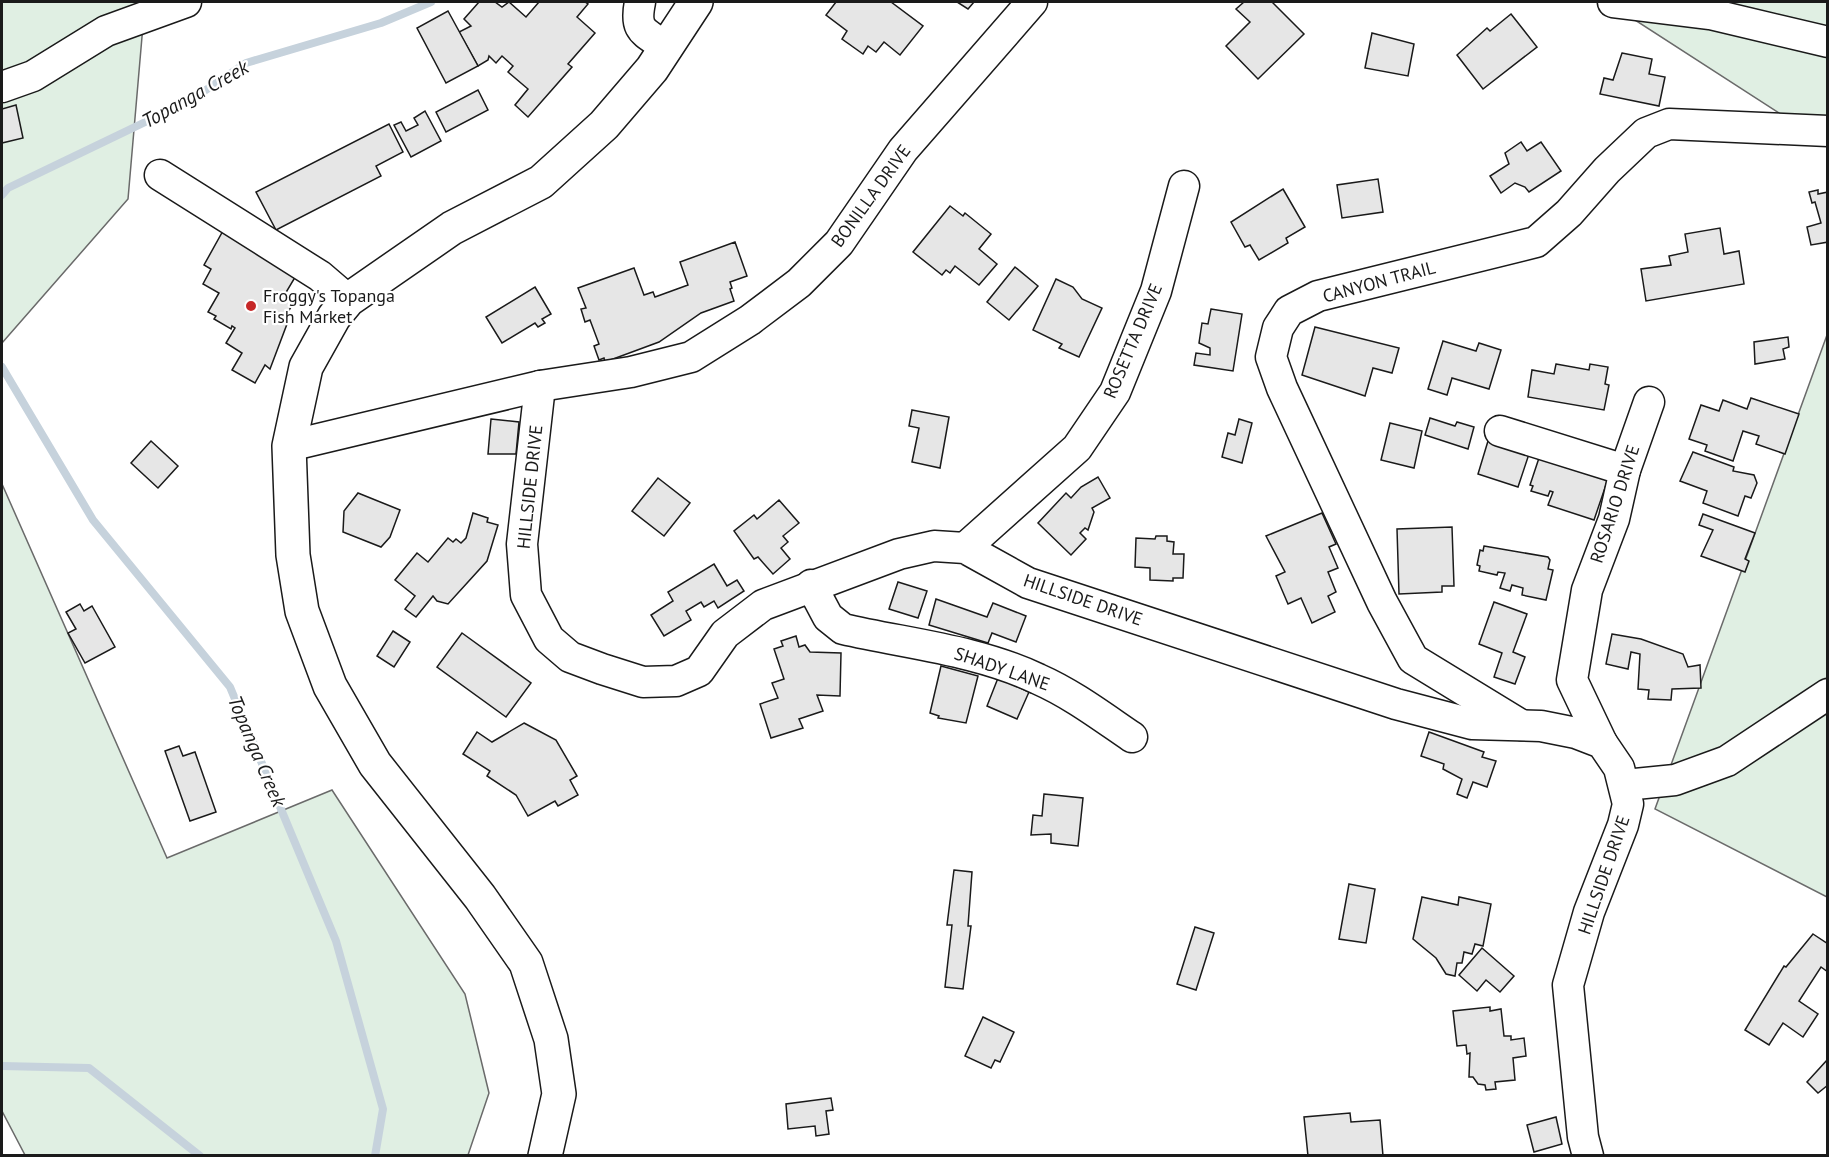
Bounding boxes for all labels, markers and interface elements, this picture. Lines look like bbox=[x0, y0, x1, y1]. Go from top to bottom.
water label: Topanga Creek bbox=[137, 53, 254, 134]
street label: BONILLA DRIVE bbox=[826, 140, 915, 251]
street label: CANYON TRAIL bbox=[1320, 255, 1438, 308]
street label: ROSETTA DRIVE bbox=[1098, 280, 1167, 402]
place label: Froggy's Topanga Fish Market bbox=[263, 284, 395, 328]
marker: Froggy's Topanga Fish Market bbox=[244, 299, 258, 313]
street label: HILLSIDE DRIVE bbox=[512, 424, 547, 550]
street label: ROSARIO DRIVE bbox=[1585, 442, 1644, 566]
street label: HILLSIDE DRIVE bbox=[1021, 568, 1146, 631]
street label: SHADY LANE bbox=[951, 641, 1053, 696]
water label: Topanga Creek bbox=[222, 692, 292, 811]
street label: HILLSIDE DRIVE bbox=[1572, 812, 1635, 937]

